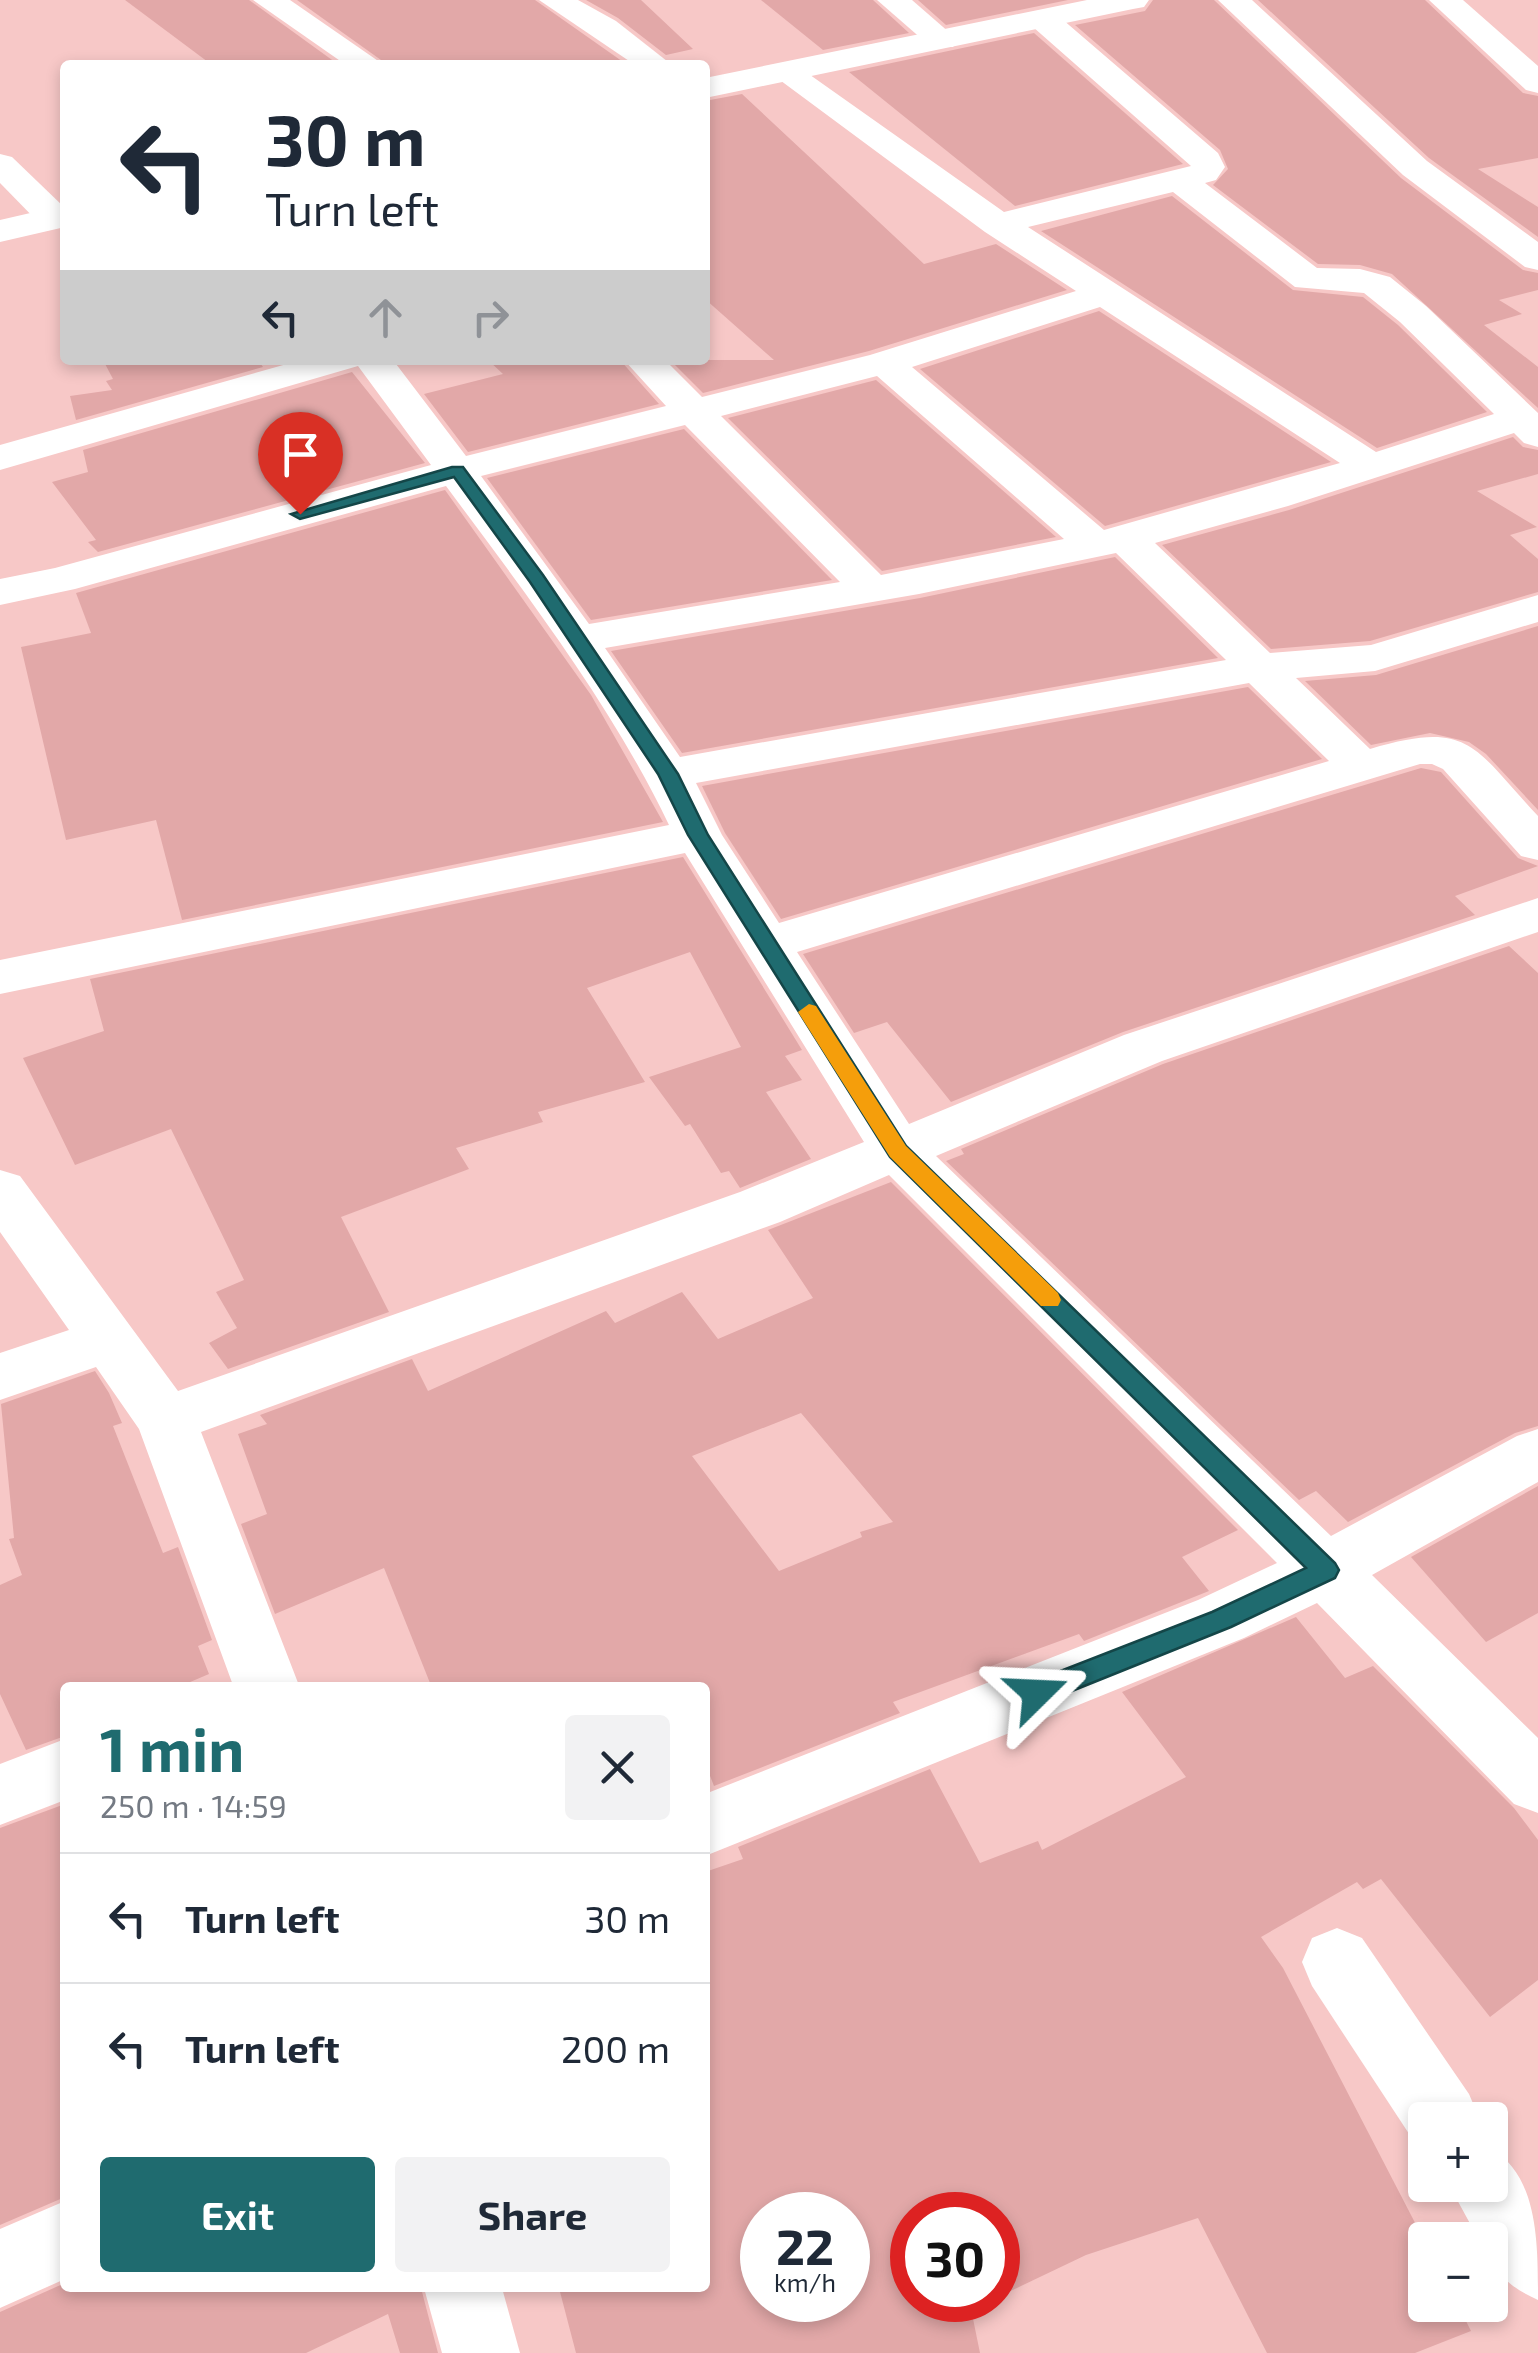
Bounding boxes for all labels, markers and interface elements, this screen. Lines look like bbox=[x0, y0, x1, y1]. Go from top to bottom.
text: 30 m bbox=[265, 96, 426, 180]
icon: left bbox=[100, 100, 230, 230]
text: Turn left bbox=[265, 181, 439, 235]
icon: left bbox=[253, 290, 308, 345]
icon: ahead bbox=[358, 290, 413, 345]
icon: right bbox=[463, 290, 518, 345]
pin bbox=[258, 412, 343, 515]
icon: arrive bbox=[273, 427, 328, 482]
position arrow bbox=[985, 1641, 1089, 1745]
text: 1 min bbox=[100, 1712, 244, 1784]
button: close bbox=[565, 1715, 670, 1820]
text: 250 m · 14:59 bbox=[100, 1786, 287, 1824]
icon: left bbox=[100, 1891, 155, 1946]
text: Turn left bbox=[185, 1895, 340, 1941]
text: 30 m bbox=[584, 1895, 670, 1941]
icon: left bbox=[100, 2021, 155, 2076]
text: Turn left bbox=[185, 2025, 340, 2071]
text: 200 m bbox=[561, 2025, 670, 2071]
map controls bbox=[1408, 2102, 1508, 2322]
button: + bbox=[1408, 2102, 1508, 2202]
button: Exit bbox=[100, 2157, 375, 2272]
button: Share bbox=[395, 2157, 670, 2272]
speed limit sign: 30 bbox=[890, 2192, 1020, 2322]
text: 22 bbox=[776, 2215, 834, 2275]
button: − bbox=[1408, 2222, 1508, 2322]
text: km/h bbox=[774, 2267, 836, 2297]

